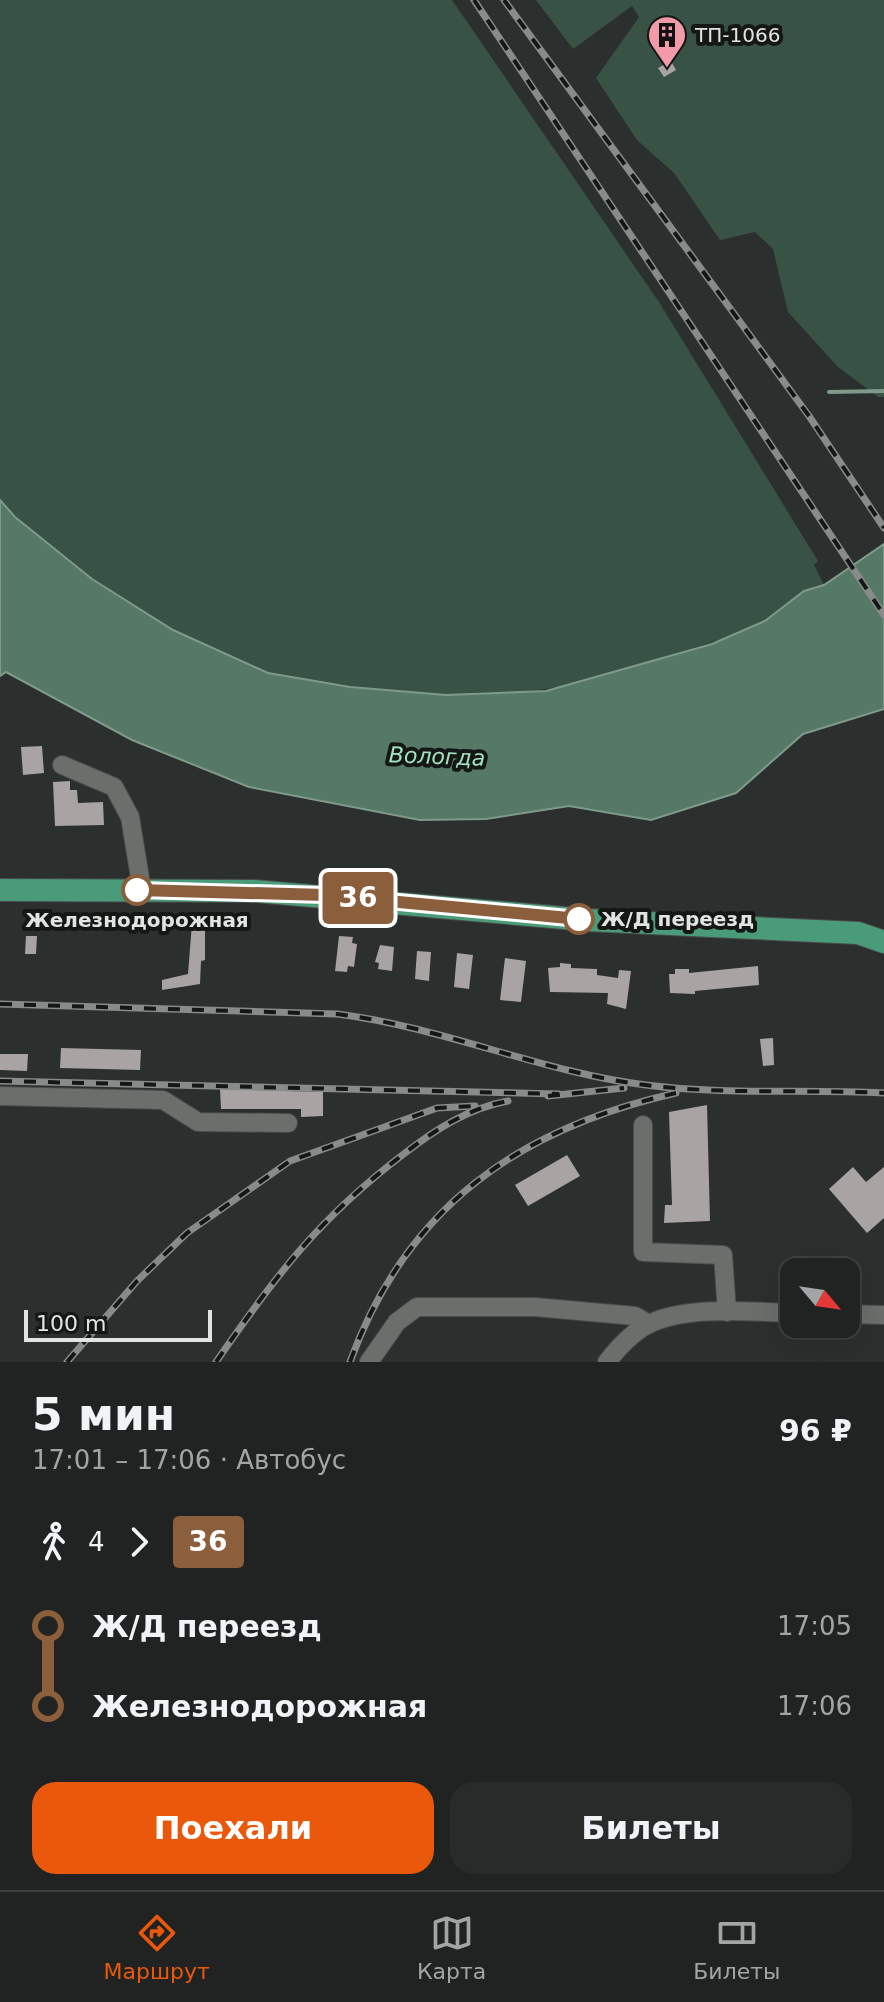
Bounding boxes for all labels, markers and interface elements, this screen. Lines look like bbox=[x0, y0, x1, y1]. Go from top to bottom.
building icon: ТП-1066 bbox=[646, 14, 688, 69]
place label: ТП-1066 bbox=[694, 23, 780, 47]
water label: Вологда bbox=[388, 742, 486, 771]
line badge: 36 bbox=[322, 872, 394, 924]
marker: Железнодорожная bbox=[122, 875, 152, 905]
text: 36 bbox=[339, 881, 377, 914]
marker: Ж/Д переезд bbox=[564, 904, 594, 934]
place label: Ж/Д переезд bbox=[601, 907, 754, 931]
place label: Железнодорожная bbox=[25, 908, 249, 932]
north arrow bbox=[780, 1258, 860, 1338]
map controls bbox=[780, 1258, 860, 1338]
scale bar bbox=[24, 1306, 212, 1342]
text: 100 m bbox=[36, 1311, 106, 1336]
text: 5 мин bbox=[32, 1389, 175, 1440]
text: 96 ₽ bbox=[779, 1413, 852, 1448]
text: 17:01 – 17:06 · Автобус bbox=[32, 1445, 346, 1475]
icon: walk bbox=[32, 1520, 76, 1564]
icon: forward bbox=[117, 1520, 161, 1564]
text: 36 bbox=[189, 1525, 228, 1558]
text: 4 bbox=[88, 1527, 105, 1557]
text: Ж/Д переезд bbox=[92, 1609, 322, 1644]
text: 17:05 bbox=[777, 1611, 852, 1641]
text: Железнодорожная bbox=[92, 1689, 427, 1724]
text: 17:06 bbox=[777, 1691, 852, 1721]
button: Поехали bbox=[32, 1782, 434, 1874]
button: Билеты bbox=[450, 1782, 852, 1874]
tab: Маршрут bbox=[104, 1911, 210, 1984]
tab: Карта bbox=[417, 1911, 486, 1984]
tab: Билеты bbox=[693, 1911, 780, 1984]

